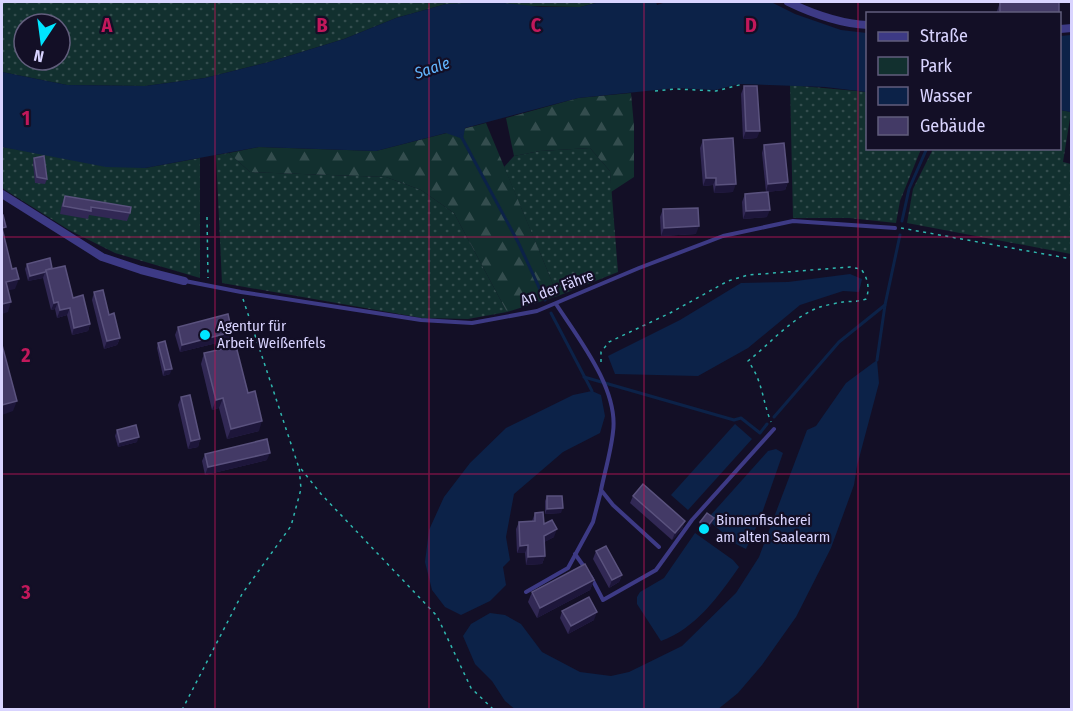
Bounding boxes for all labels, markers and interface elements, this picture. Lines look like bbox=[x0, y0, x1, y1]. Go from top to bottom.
north arrow bbox=[12, 12, 72, 72]
legend bbox=[866, 12, 1061, 150]
text: A bbox=[101, 13, 114, 37]
text: B bbox=[316, 13, 328, 37]
text: C bbox=[531, 13, 542, 37]
text: D bbox=[745, 13, 757, 37]
text: Straße bbox=[920, 25, 968, 47]
text: N bbox=[32, 46, 46, 66]
water label: Saale bbox=[411, 53, 453, 83]
text: Park bbox=[920, 55, 953, 77]
text: Wasser bbox=[920, 85, 973, 107]
text: 1 bbox=[22, 106, 30, 130]
text: Gebäude bbox=[920, 115, 986, 137]
street label: An der Fähre bbox=[518, 266, 596, 310]
place label: Agentur für Arbeit Weißenfels bbox=[217, 317, 326, 352]
marker: Agentur für Arbeit Weißenfels bbox=[198, 328, 212, 342]
text: 2 bbox=[20, 343, 31, 367]
place label: Binnenfischerei am alten Saalearm bbox=[716, 511, 830, 546]
marker: Binnenfischerei am alten Saalearm bbox=[697, 522, 711, 536]
text: 3 bbox=[20, 580, 31, 604]

